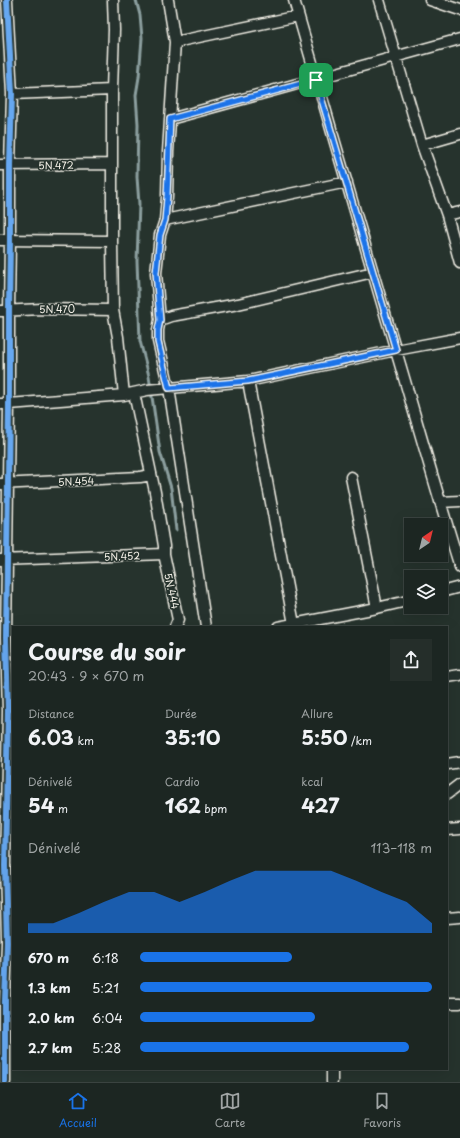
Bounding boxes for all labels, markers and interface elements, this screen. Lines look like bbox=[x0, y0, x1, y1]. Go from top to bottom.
pin bbox=[299, 63, 333, 97]
icon: arrive bbox=[305, 69, 327, 91]
street label: 5N.472 bbox=[38, 157, 74, 172]
street label: 5N.470 bbox=[39, 301, 75, 316]
street label: 5N.454 bbox=[58, 472, 95, 489]
north arrow bbox=[404, 518, 448, 562]
map controls bbox=[404, 518, 448, 614]
street label: 5N.452 bbox=[104, 547, 140, 564]
button: layers bbox=[404, 570, 448, 614]
street label: 5N.444 bbox=[161, 571, 184, 611]
text: Course du soir bbox=[28, 634, 186, 667]
button: share bbox=[390, 639, 432, 681]
text: 20:43 · 9 × 670 m bbox=[28, 666, 144, 685]
text: Distance bbox=[28, 705, 74, 722]
text: Durée bbox=[165, 705, 197, 722]
text: Allure bbox=[301, 705, 333, 722]
text: 6.03 bbox=[28, 722, 74, 752]
text: 35:10 bbox=[165, 722, 221, 752]
text: 5:50 bbox=[301, 722, 347, 752]
text: km bbox=[74, 732, 94, 749]
text: /km bbox=[347, 732, 372, 749]
text: Dénivelé bbox=[28, 773, 73, 790]
text: Cardio bbox=[165, 773, 200, 790]
text: kcal bbox=[301, 773, 323, 790]
text: 54 bbox=[28, 790, 54, 820]
text: 162 bbox=[165, 790, 201, 820]
text: 427 bbox=[301, 790, 339, 820]
text: m bbox=[54, 800, 68, 817]
text: bpm bbox=[201, 800, 227, 817]
text: Dénivelé bbox=[28, 838, 81, 857]
text: 113–118 m bbox=[371, 838, 432, 857]
text: 670 m bbox=[28, 948, 69, 967]
text: 6:18 bbox=[92, 948, 119, 967]
text: 1.3 km bbox=[28, 978, 71, 997]
text: 5:21 bbox=[92, 978, 119, 997]
text: 2.0 km bbox=[28, 1008, 75, 1027]
text: 6:04 bbox=[92, 1008, 123, 1027]
text: 2.7 km bbox=[28, 1038, 72, 1057]
text: 5:28 bbox=[92, 1038, 121, 1057]
tab: Accueil bbox=[59, 1090, 97, 1131]
tab: Carte bbox=[215, 1090, 245, 1131]
tab: Favoris bbox=[363, 1090, 401, 1131]

